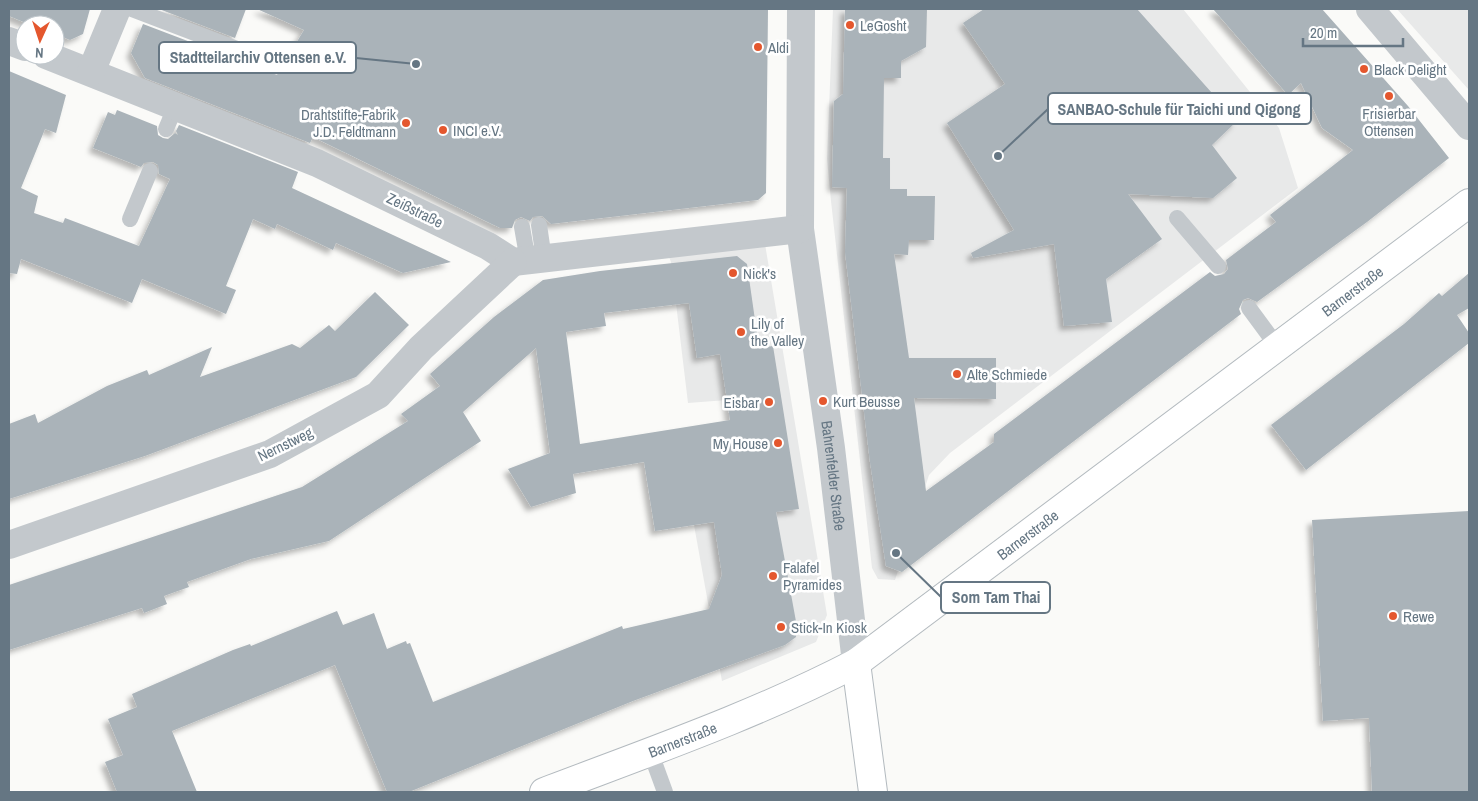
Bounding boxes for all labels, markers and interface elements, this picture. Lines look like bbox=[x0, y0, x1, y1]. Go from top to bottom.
north arrow bbox=[15, 15, 65, 65]
place label: LeGosht bbox=[860, 15, 907, 36]
scale bar bbox=[1303, 15, 1403, 47]
marker: LeGosht bbox=[844, 19, 856, 31]
text: 20 m bbox=[1310, 22, 1337, 43]
place label: Aldi bbox=[767, 37, 789, 58]
marker: Aldi bbox=[752, 41, 764, 53]
callout: Stadtteilarchiv Ottensen e.V. bbox=[159, 42, 356, 73]
text: N bbox=[35, 44, 44, 62]
text: Stadtteilarchiv Ottensen e.V. bbox=[170, 46, 346, 68]
place label: Black Delight bbox=[1374, 59, 1447, 80]
marker: Black Delight bbox=[1358, 63, 1370, 75]
marker: Frisierbar Ottensen bbox=[1383, 90, 1395, 102]
callout: SANBAO-Schule für Taichi und Qigong bbox=[1048, 93, 1311, 124]
text: SANBAO-Schule für Taichi und Qigong bbox=[1057, 98, 1301, 120]
place label: Frisierbar Ottensen bbox=[1362, 103, 1416, 141]
place label: Drahtstifte-Fabrik J.D. Feldtmann bbox=[301, 104, 397, 142]
marker: Drahtstifte-Fabrik J.D. Feldtmann bbox=[400, 117, 412, 129]
place label: INCI e.V. bbox=[453, 120, 502, 141]
marker: INCI e.V. bbox=[437, 124, 449, 136]
street label: Zeißstraße bbox=[383, 187, 447, 233]
street label: Barnerstraße bbox=[1317, 261, 1387, 321]
place label: Nick's bbox=[743, 263, 776, 284]
marker: Nick's bbox=[727, 267, 739, 279]
place label: Lily of the Valley bbox=[751, 313, 805, 351]
marker: Lily of the Valley bbox=[735, 326, 747, 338]
place label: Alte Schmiede bbox=[966, 364, 1047, 385]
marker: Alte Schmiede bbox=[951, 368, 963, 380]
place label: Kurt Beusse bbox=[833, 391, 900, 412]
place label: Eisbar bbox=[723, 392, 759, 413]
marker: Kurt Beusse bbox=[817, 395, 829, 407]
marker: Eisbar bbox=[763, 396, 775, 408]
street label: Bahrenfelder Straße bbox=[817, 419, 851, 532]
street label: Nernstweg bbox=[254, 422, 316, 466]
place label: My House bbox=[713, 433, 768, 454]
marker: My House bbox=[772, 437, 784, 449]
street label: Barnerstraße bbox=[992, 504, 1062, 564]
place label: Falafel Pyramides bbox=[783, 557, 842, 595]
marker: Falafel Pyramides bbox=[767, 570, 779, 582]
callout: Som Tam Thai bbox=[941, 582, 1050, 613]
text: Som Tam Thai bbox=[952, 586, 1040, 608]
place label: Rewe bbox=[1403, 606, 1435, 627]
marker: Rewe bbox=[1387, 610, 1399, 622]
place label: Stick-In Kiosk bbox=[791, 617, 868, 638]
marker: Stick-In Kiosk bbox=[775, 621, 787, 633]
street label: Barnerstraße bbox=[645, 717, 720, 762]

